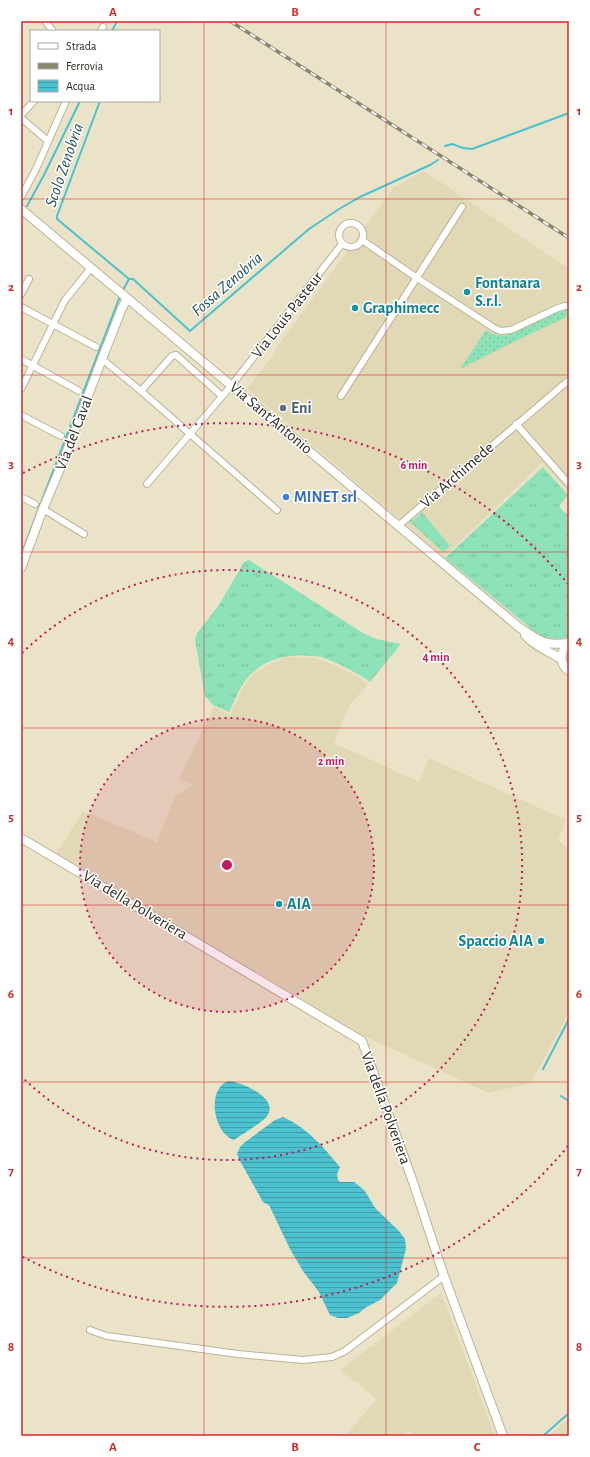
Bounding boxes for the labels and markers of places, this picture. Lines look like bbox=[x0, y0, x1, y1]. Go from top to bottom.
place label: Fontanara S.r.l. bbox=[475, 275, 541, 309]
marker: Fontanara S.r.l. bbox=[462, 287, 472, 297]
place label: Graphimecc bbox=[363, 300, 439, 316]
marker: Graphimecc bbox=[350, 303, 360, 313]
place label: Eni bbox=[291, 400, 312, 416]
marker: Eni bbox=[278, 403, 288, 413]
place label: MINET srl bbox=[294, 489, 357, 505]
marker: MINET srl bbox=[281, 492, 291, 502]
centre of rings bbox=[220, 858, 234, 872]
place label: AIA bbox=[287, 896, 311, 912]
marker: AIA bbox=[274, 899, 284, 909]
place label: Spaccio AIA bbox=[458, 933, 533, 949]
marker: Spaccio AIA bbox=[536, 936, 546, 946]

